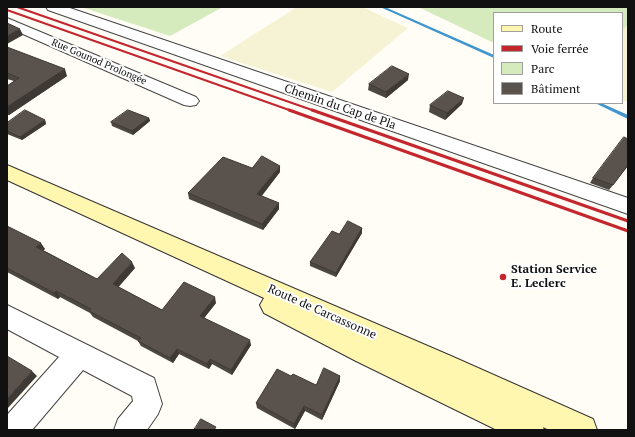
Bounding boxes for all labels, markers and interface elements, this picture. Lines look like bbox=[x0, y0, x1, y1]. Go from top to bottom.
legend bbox=[493, 12, 623, 104]
text: Route bbox=[531, 21, 562, 36]
street label: Rue Gounod Prolongée bbox=[50, 36, 148, 88]
text: Voie ferrée bbox=[531, 41, 589, 56]
text: Parc bbox=[531, 61, 554, 76]
street label: Chemin du Cap de Pla bbox=[282, 81, 398, 133]
text: Bâtiment bbox=[531, 81, 580, 96]
place label: Station Service E. Leclerc bbox=[511, 263, 597, 291]
marker: Station Service E. Leclerc bbox=[498, 272, 508, 282]
street label: Route de Carcassonne bbox=[265, 282, 379, 342]

